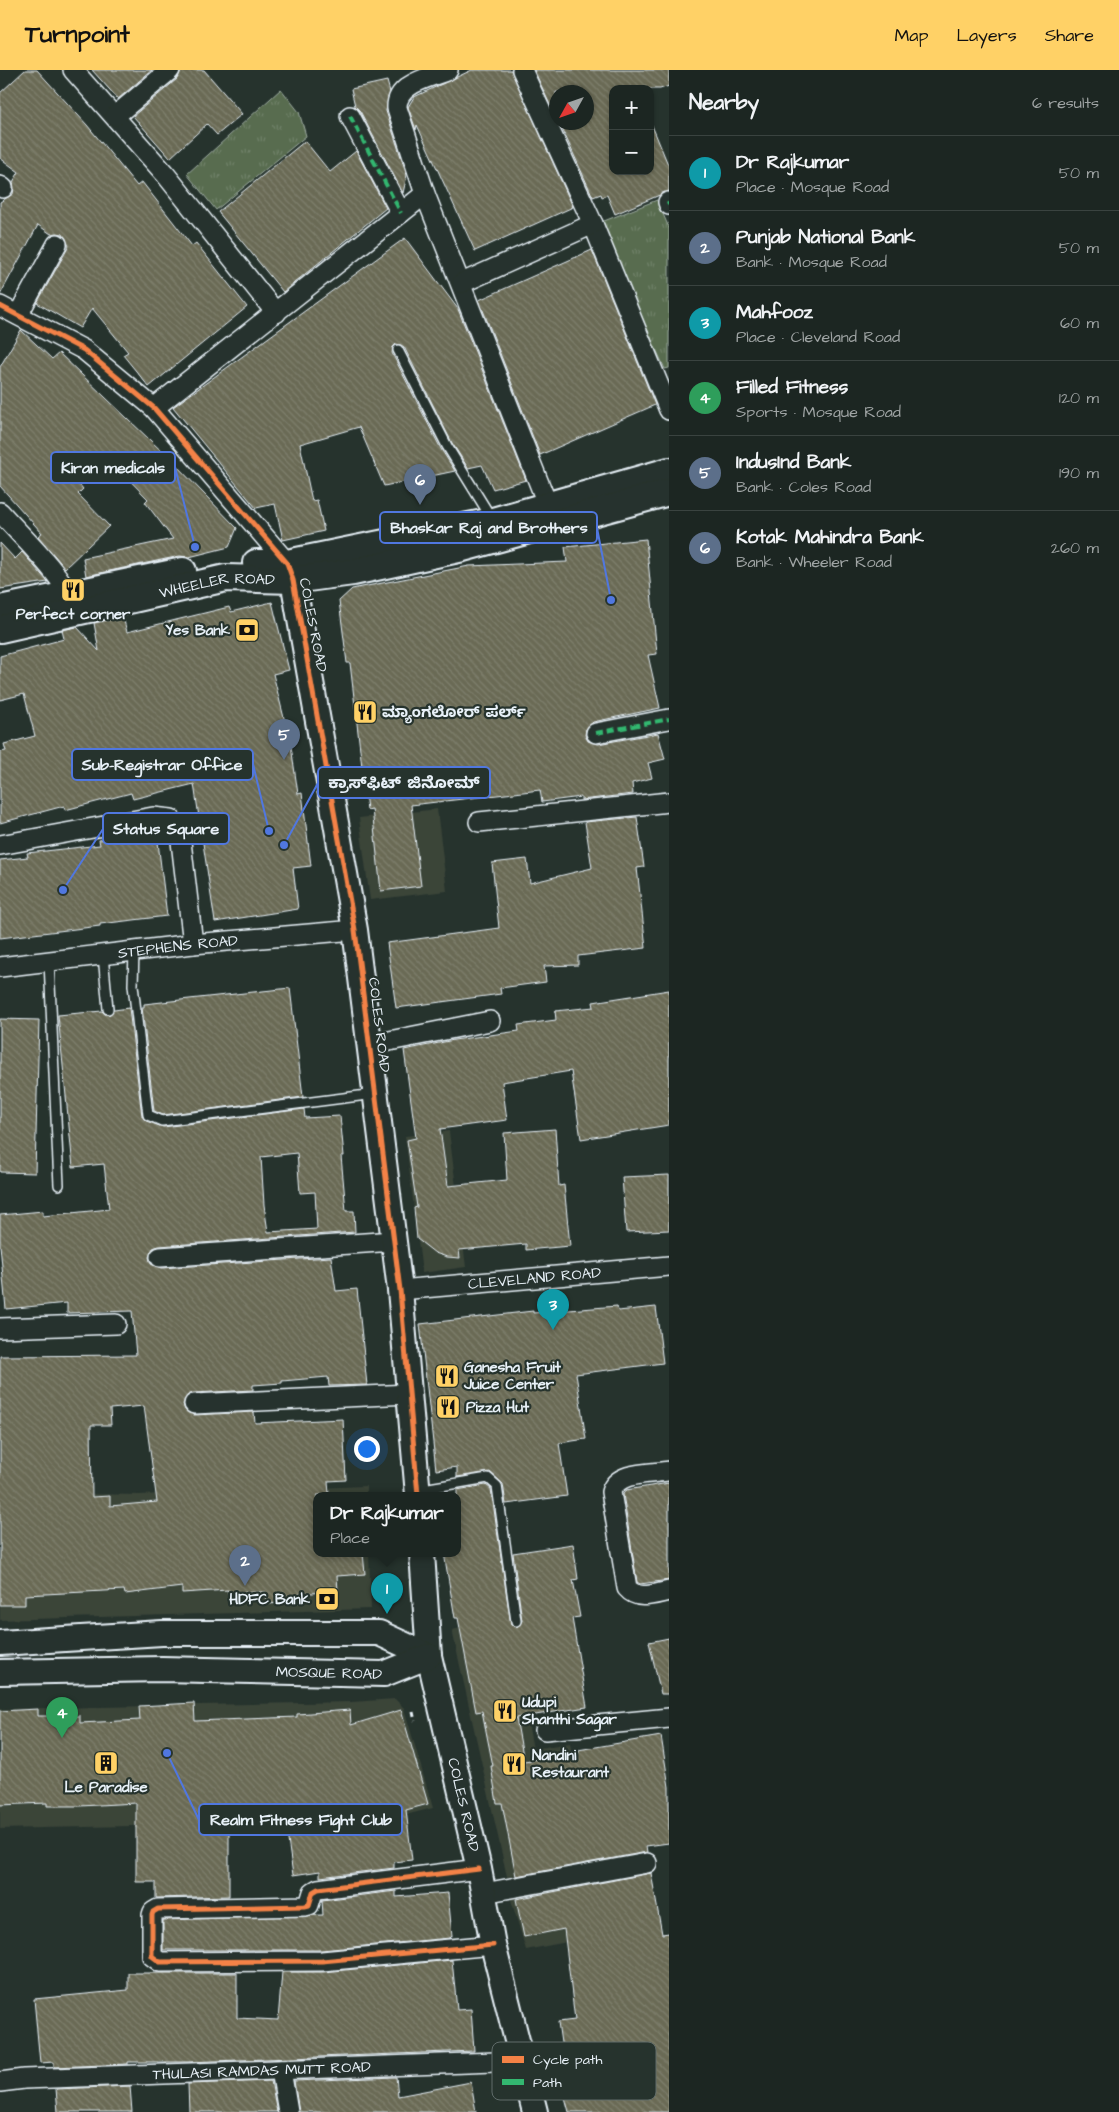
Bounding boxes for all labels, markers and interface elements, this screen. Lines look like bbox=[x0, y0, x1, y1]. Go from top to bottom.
text: Turnpoint bbox=[25, 18, 130, 52]
text: Map bbox=[894, 23, 928, 48]
text: Layers bbox=[956, 23, 1017, 48]
text: Share bbox=[1045, 23, 1094, 48]
north arrow bbox=[549, 85, 594, 130]
map controls bbox=[609, 85, 654, 175]
button: + bbox=[609, 85, 654, 130]
text: Nearby bbox=[689, 88, 759, 117]
text: 6 results bbox=[1032, 92, 1099, 114]
button: − bbox=[609, 130, 654, 175]
text: Dr Rajkumar bbox=[736, 149, 849, 176]
text: 1 bbox=[704, 162, 706, 184]
text: 50 m bbox=[1059, 162, 1099, 184]
text: Place · Mosque Road bbox=[736, 176, 889, 198]
text: Punjab National Bank bbox=[736, 224, 916, 251]
text: 2 bbox=[700, 237, 710, 259]
text: 50 m bbox=[1059, 237, 1099, 259]
text: Bank · Mosque Road bbox=[736, 251, 887, 273]
text: Mahfooz bbox=[736, 299, 813, 326]
text: 3 bbox=[701, 312, 709, 334]
text: 60 m bbox=[1060, 312, 1099, 334]
text: Place · Cleveland Road bbox=[736, 326, 900, 348]
text: Filled Fitness bbox=[736, 374, 848, 401]
text: 4 bbox=[700, 387, 710, 409]
text: 120 m bbox=[1059, 387, 1099, 409]
text: Sports · Mosque Road bbox=[736, 401, 901, 423]
text: IndusInd Bank bbox=[736, 449, 851, 476]
callout: Kiran medicals bbox=[51, 452, 175, 483]
text: Kiran medicals bbox=[61, 457, 165, 479]
text: 5 bbox=[699, 462, 711, 484]
text: 190 m bbox=[1059, 462, 1099, 484]
pin: 6 bbox=[404, 464, 436, 505]
text: Bank · Coles Road bbox=[736, 476, 871, 498]
callout: Bhaskar Raj and Brothers bbox=[380, 512, 597, 543]
text: Bhaskar Raj and Brothers bbox=[390, 517, 588, 539]
text: Kotak Mahindra Bank bbox=[736, 524, 924, 551]
text: 6 bbox=[700, 537, 710, 559]
text: 260 m bbox=[1051, 537, 1099, 559]
text: Bank · Wheeler Road bbox=[736, 551, 892, 573]
street label: WHEELER ROAD bbox=[157, 567, 275, 603]
street label: COLES ROAD bbox=[294, 576, 332, 674]
restaurant icon: Perfect corner bbox=[60, 577, 86, 603]
place label: Perfect corner bbox=[16, 604, 131, 625]
bank icon: Yes Bank bbox=[234, 617, 260, 643]
place label: Yes Bank bbox=[165, 620, 231, 641]
restaurant icon: ಮ್ಯಾಂಗಲೋರ್ ಪರ್ಲ್ bbox=[352, 699, 378, 725]
place label: ಮ್ಯಾಂಗಲೋರ್ ಪರ್ಲ್ bbox=[382, 702, 526, 724]
pin: 5 bbox=[268, 719, 300, 760]
callout: Sub-Registrar Office bbox=[72, 749, 253, 780]
text: Sub-Registrar Office bbox=[81, 754, 243, 778]
callout: ಕ್ರಾಸ್‌ಫಿಟ್ ಜಿನೋಮ್ bbox=[318, 767, 490, 798]
text: ಕ್ರಾಸ್‌ಫಿಟ್ ಜಿನೋಮ್ bbox=[328, 772, 480, 794]
callout: Status Square bbox=[103, 813, 229, 844]
text: Status Square bbox=[112, 818, 219, 840]
street label: STEPHENS ROAD bbox=[117, 930, 239, 963]
street label: COLES ROAD bbox=[363, 976, 395, 1074]
street label: CLEVELAND ROAD bbox=[467, 1262, 602, 1294]
pin: 3 bbox=[537, 1289, 569, 1330]
place label: Ganesha Fruit Juice Center bbox=[463, 1357, 562, 1395]
restaurant icon: Ganesha Fruit Juice Center bbox=[434, 1363, 460, 1389]
restaurant icon: Pizza Hut bbox=[435, 1394, 461, 1420]
place label: Pizza Hut bbox=[466, 1397, 530, 1418]
your location bbox=[354, 1436, 380, 1462]
popup bbox=[313, 1492, 461, 1557]
text: Dr Rajkumar bbox=[330, 1500, 444, 1527]
text: Place bbox=[330, 1527, 370, 1549]
pin: 2 bbox=[229, 1545, 261, 1586]
pin: 1 bbox=[371, 1573, 403, 1614]
bank icon: HDFC Bank bbox=[314, 1586, 340, 1612]
place label: HDFC Bank bbox=[229, 1589, 311, 1610]
street label: MOSQUE ROAD bbox=[276, 1661, 383, 1684]
place label: Udupi Shanthi Sagar bbox=[521, 1692, 618, 1732]
pin: 4 bbox=[46, 1697, 78, 1738]
restaurant icon: Udupi Shanthi Sagar bbox=[492, 1698, 518, 1724]
place label: Nandini Restaurant bbox=[532, 1745, 610, 1783]
building icon: Le Paradise bbox=[93, 1750, 119, 1776]
restaurant icon: Nandini Restaurant bbox=[501, 1751, 527, 1777]
street label: COLES ROAD bbox=[443, 1756, 485, 1854]
place label: Le Paradise bbox=[64, 1777, 148, 1798]
callout: Realm Fitness Fight Club bbox=[199, 1804, 402, 1835]
text: Realm Fitness Fight Club bbox=[210, 1809, 392, 1833]
legend bbox=[492, 2042, 656, 2100]
text: Cycle path bbox=[533, 2050, 602, 2070]
street label: THULASI RAMDAS MUTT ROAD bbox=[152, 2056, 371, 2085]
text: Path bbox=[533, 2073, 562, 2093]

